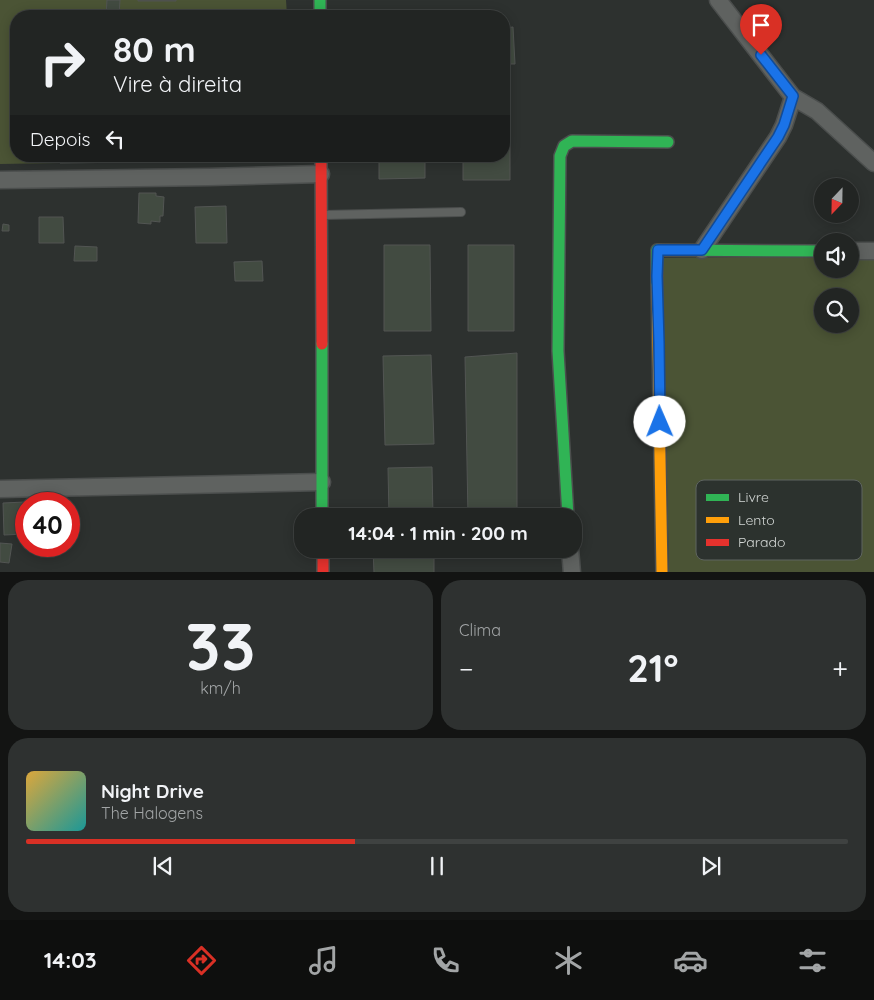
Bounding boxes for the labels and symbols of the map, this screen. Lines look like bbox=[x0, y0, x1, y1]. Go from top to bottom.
pin bbox=[740, 4, 782, 55]
north arrow bbox=[814, 178, 859, 222]
position arrow bbox=[633, 395, 685, 447]
legend bbox=[696, 480, 862, 560]
text: Livre bbox=[738, 488, 769, 506]
speed limit sign: 40 bbox=[15, 492, 80, 557]
text: Lento bbox=[738, 511, 775, 529]
text: Parado bbox=[738, 533, 785, 551]

